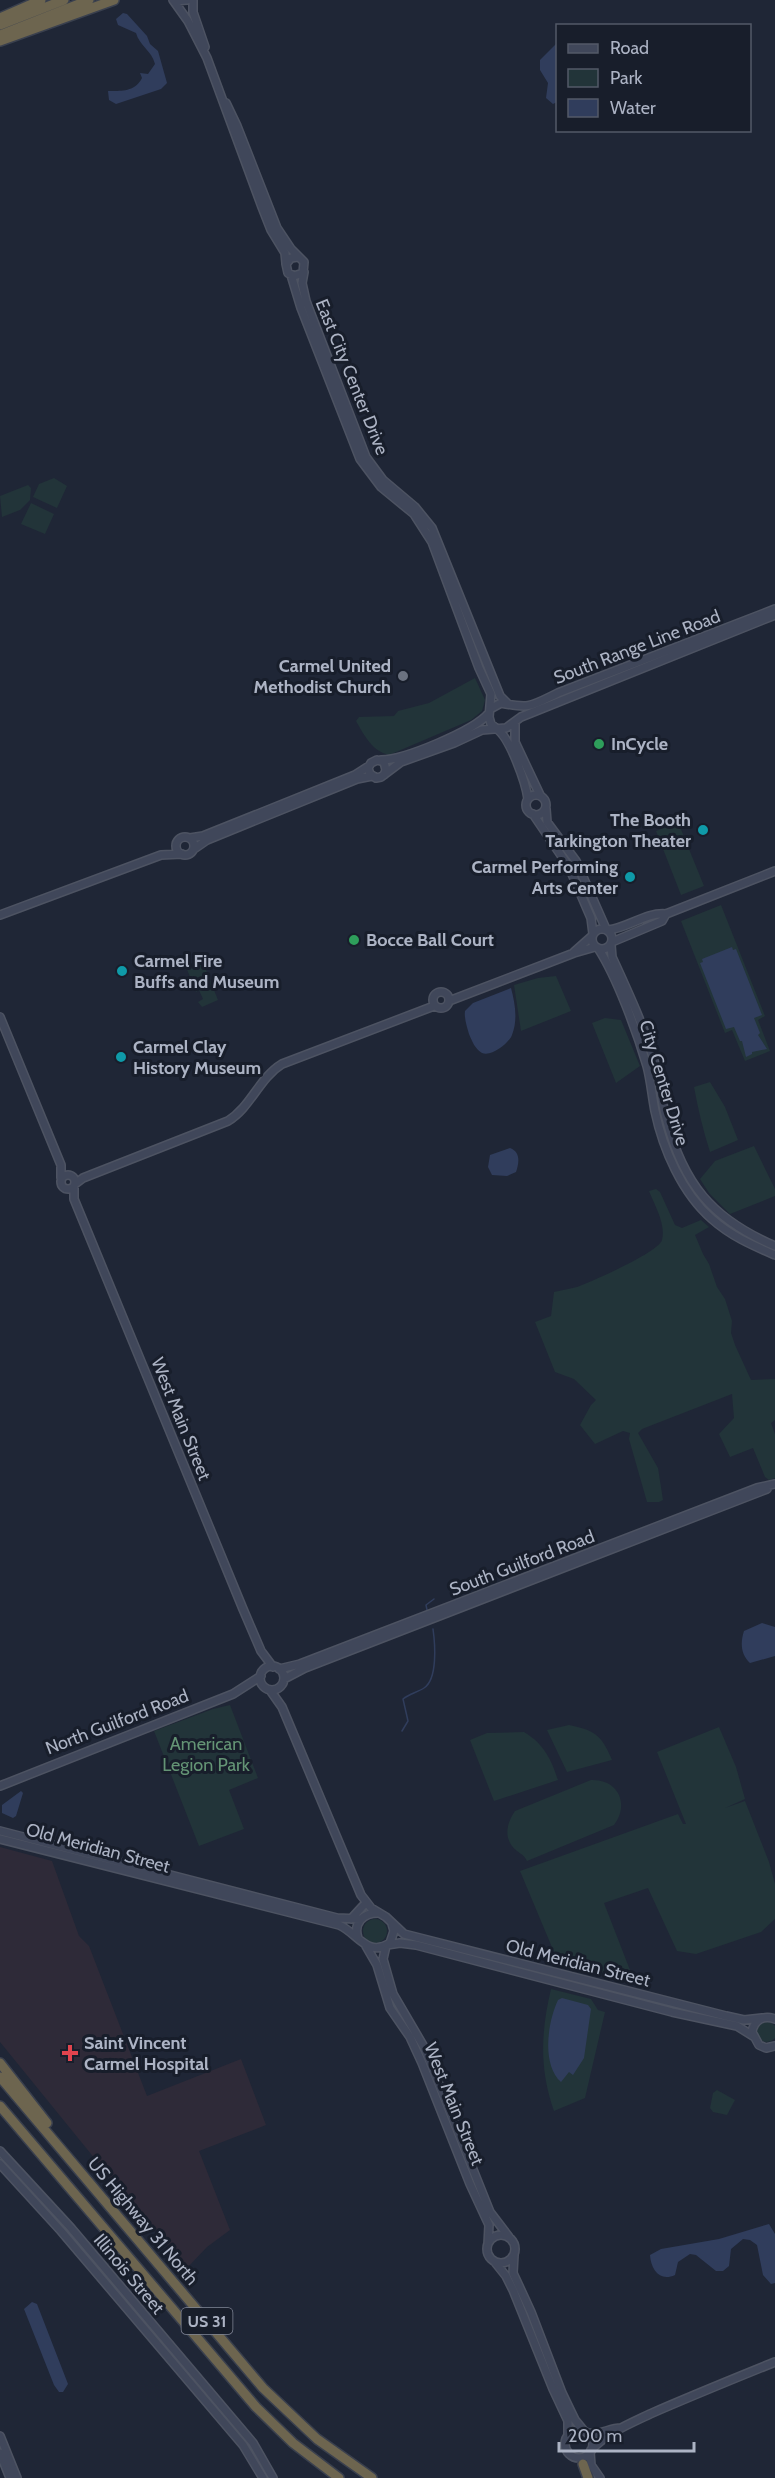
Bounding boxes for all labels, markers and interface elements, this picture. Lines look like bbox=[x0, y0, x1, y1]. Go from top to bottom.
legend bbox=[556, 24, 751, 132]
text: Road bbox=[610, 37, 649, 59]
text: Park bbox=[610, 67, 643, 89]
text: Water bbox=[610, 97, 656, 119]
street label: East City Center Drive bbox=[311, 296, 393, 458]
street label: South Range Line Road bbox=[551, 605, 723, 689]
place label: Carmel United Methodist Church bbox=[254, 655, 391, 698]
marker: Carmel United Methodist Church bbox=[396, 669, 410, 683]
place label: InCycle bbox=[611, 733, 668, 755]
marker: InCycle bbox=[592, 737, 606, 751]
place label: The Booth Tarkington Theater bbox=[545, 809, 691, 852]
marker: The Booth Tarkington Theater bbox=[696, 823, 710, 837]
place label: Carmel Performing Arts Center bbox=[472, 856, 618, 899]
marker: Carmel Performing Arts Center bbox=[623, 870, 637, 884]
place label: Bocce Ball Court bbox=[366, 929, 494, 951]
marker: Bocce Ball Court bbox=[347, 933, 361, 947]
place label: Carmel Fire Buffs and Museum bbox=[134, 950, 279, 993]
marker: Carmel Fire Buffs and Museum bbox=[115, 964, 129, 978]
street label: City Center Drive bbox=[634, 1018, 694, 1148]
place label: Carmel Clay History Museum bbox=[133, 1036, 261, 1079]
marker: Carmel Clay History Museum bbox=[114, 1050, 128, 1064]
street label: West Main Street bbox=[146, 1354, 216, 1484]
street label: South Guilford Road bbox=[446, 1525, 598, 1601]
street label: North Guilford Road bbox=[42, 1685, 192, 1759]
park label: American Legion Park bbox=[162, 1733, 251, 1776]
street label: Old Meridian Street bbox=[24, 1818, 172, 1878]
street label: Old Meridian Street bbox=[504, 1934, 652, 1992]
place label: Saint Vincent Carmel Hospital bbox=[84, 2032, 209, 2075]
street label: West Main Street bbox=[419, 2039, 489, 2169]
marker: Saint Vincent Carmel Hospital bbox=[61, 2044, 79, 2062]
street label: US Highway 31 North bbox=[83, 2152, 203, 2290]
street label: Illinois Street bbox=[89, 2229, 169, 2319]
road number: US 31 bbox=[182, 2308, 232, 2334]
scale bar bbox=[559, 2415, 694, 2453]
text: 200 m bbox=[568, 2425, 622, 2447]

